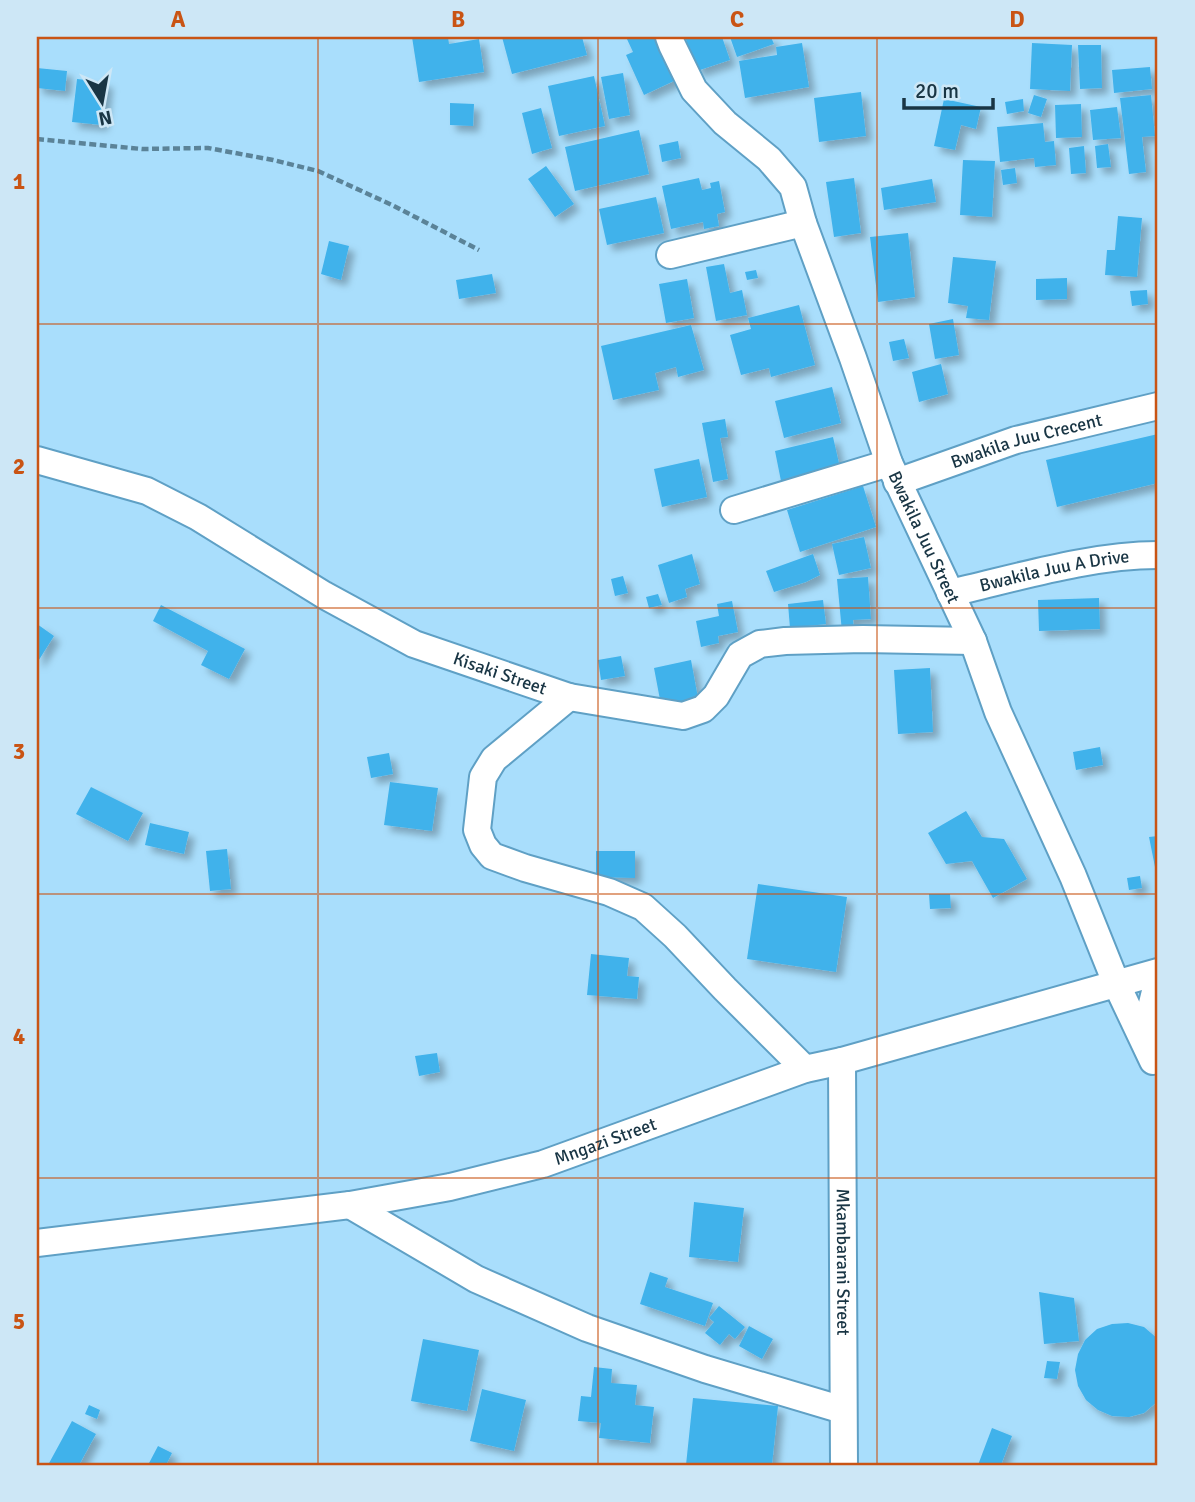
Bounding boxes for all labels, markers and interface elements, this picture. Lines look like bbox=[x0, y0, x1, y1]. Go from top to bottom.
text: A bbox=[171, 5, 186, 34]
text: B bbox=[451, 5, 465, 34]
text: C bbox=[730, 5, 744, 34]
text: D bbox=[1009, 5, 1025, 34]
north arrow bbox=[66, 66, 136, 136]
scale bar bbox=[904, 66, 994, 110]
text: 20 m bbox=[915, 78, 959, 104]
text: N bbox=[96, 105, 114, 131]
text: 1 bbox=[13, 167, 25, 196]
street label: Bwakila Juu Crecent bbox=[948, 409, 1104, 473]
text: 2 bbox=[13, 452, 25, 481]
street label: Bwakila Juu Street bbox=[883, 468, 965, 607]
street label: Bwakila Juu A Drive bbox=[977, 545, 1130, 597]
street label: Kisaki Street bbox=[450, 647, 550, 700]
text: 3 bbox=[13, 737, 25, 766]
text: 4 bbox=[13, 1022, 25, 1051]
street label: Mngazi Street bbox=[551, 1113, 659, 1170]
street label: Mkambarani Street bbox=[832, 1188, 854, 1336]
text: 5 bbox=[13, 1307, 25, 1336]

